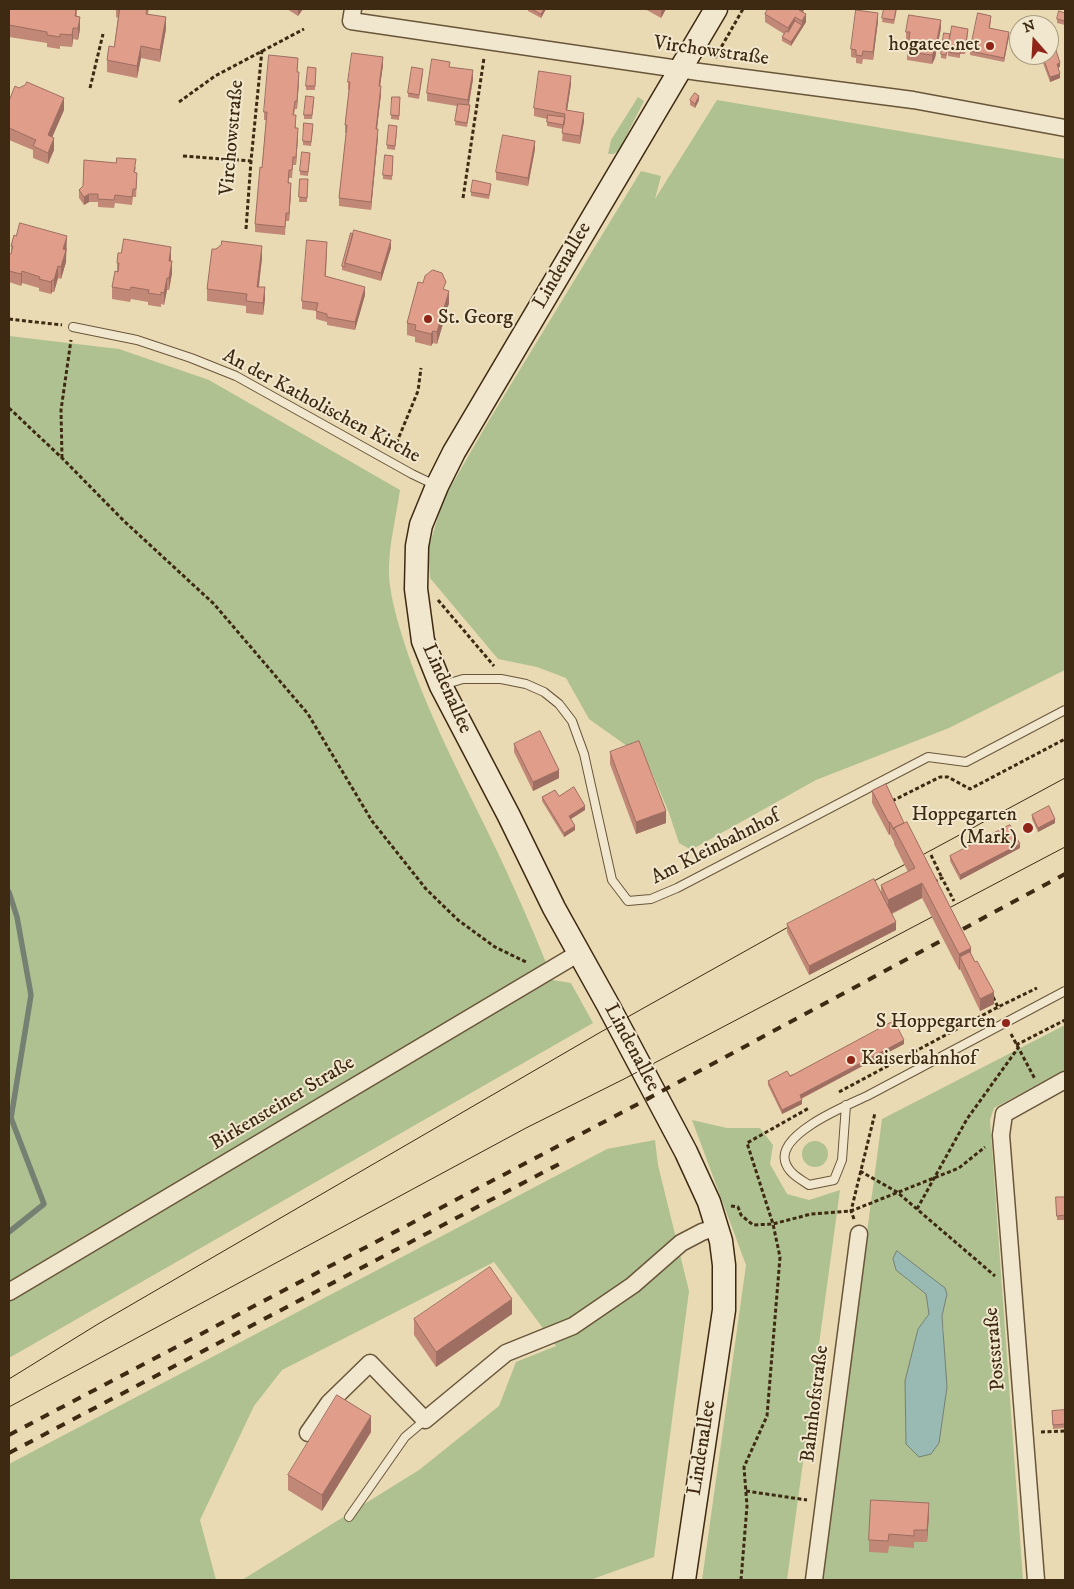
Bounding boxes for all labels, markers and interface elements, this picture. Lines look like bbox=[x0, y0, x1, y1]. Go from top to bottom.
north arrow bbox=[1009, 15, 1059, 65]
text: N bbox=[1021, 16, 1038, 37]
street label: Virchowstraße bbox=[652, 32, 770, 72]
place label: hogatec.net bbox=[889, 34, 980, 58]
marker: hogatec.net bbox=[984, 40, 996, 52]
street label: Virchowstraße bbox=[216, 79, 250, 197]
street label: Lindenallee bbox=[529, 219, 597, 313]
place label: St. Georg bbox=[438, 307, 513, 331]
marker: St. Georg bbox=[422, 313, 434, 325]
street label: An der Katholischen Kirche bbox=[218, 345, 424, 469]
street label: Lindenallee bbox=[416, 640, 476, 738]
place label: Hoppegarten (Mark) bbox=[912, 804, 1017, 851]
street label: Am Kleinbahnhof bbox=[648, 805, 784, 891]
marker: Hoppegarten (Mark) bbox=[1021, 821, 1035, 835]
street label: Lindenallee bbox=[598, 1000, 664, 1096]
place label: S Hoppegarten bbox=[876, 1011, 996, 1035]
marker: S Hoppegarten bbox=[1000, 1017, 1012, 1029]
place label: Kaiserbahnhof bbox=[861, 1048, 976, 1072]
street label: Birkensteiner Straße bbox=[207, 1052, 359, 1156]
marker: Kaiserbahnhof bbox=[845, 1054, 857, 1066]
street label: Poststraße bbox=[980, 1306, 1012, 1392]
street label: Bahnhofstraße bbox=[797, 1344, 835, 1464]
street label: Lindenallee bbox=[684, 1399, 722, 1497]

